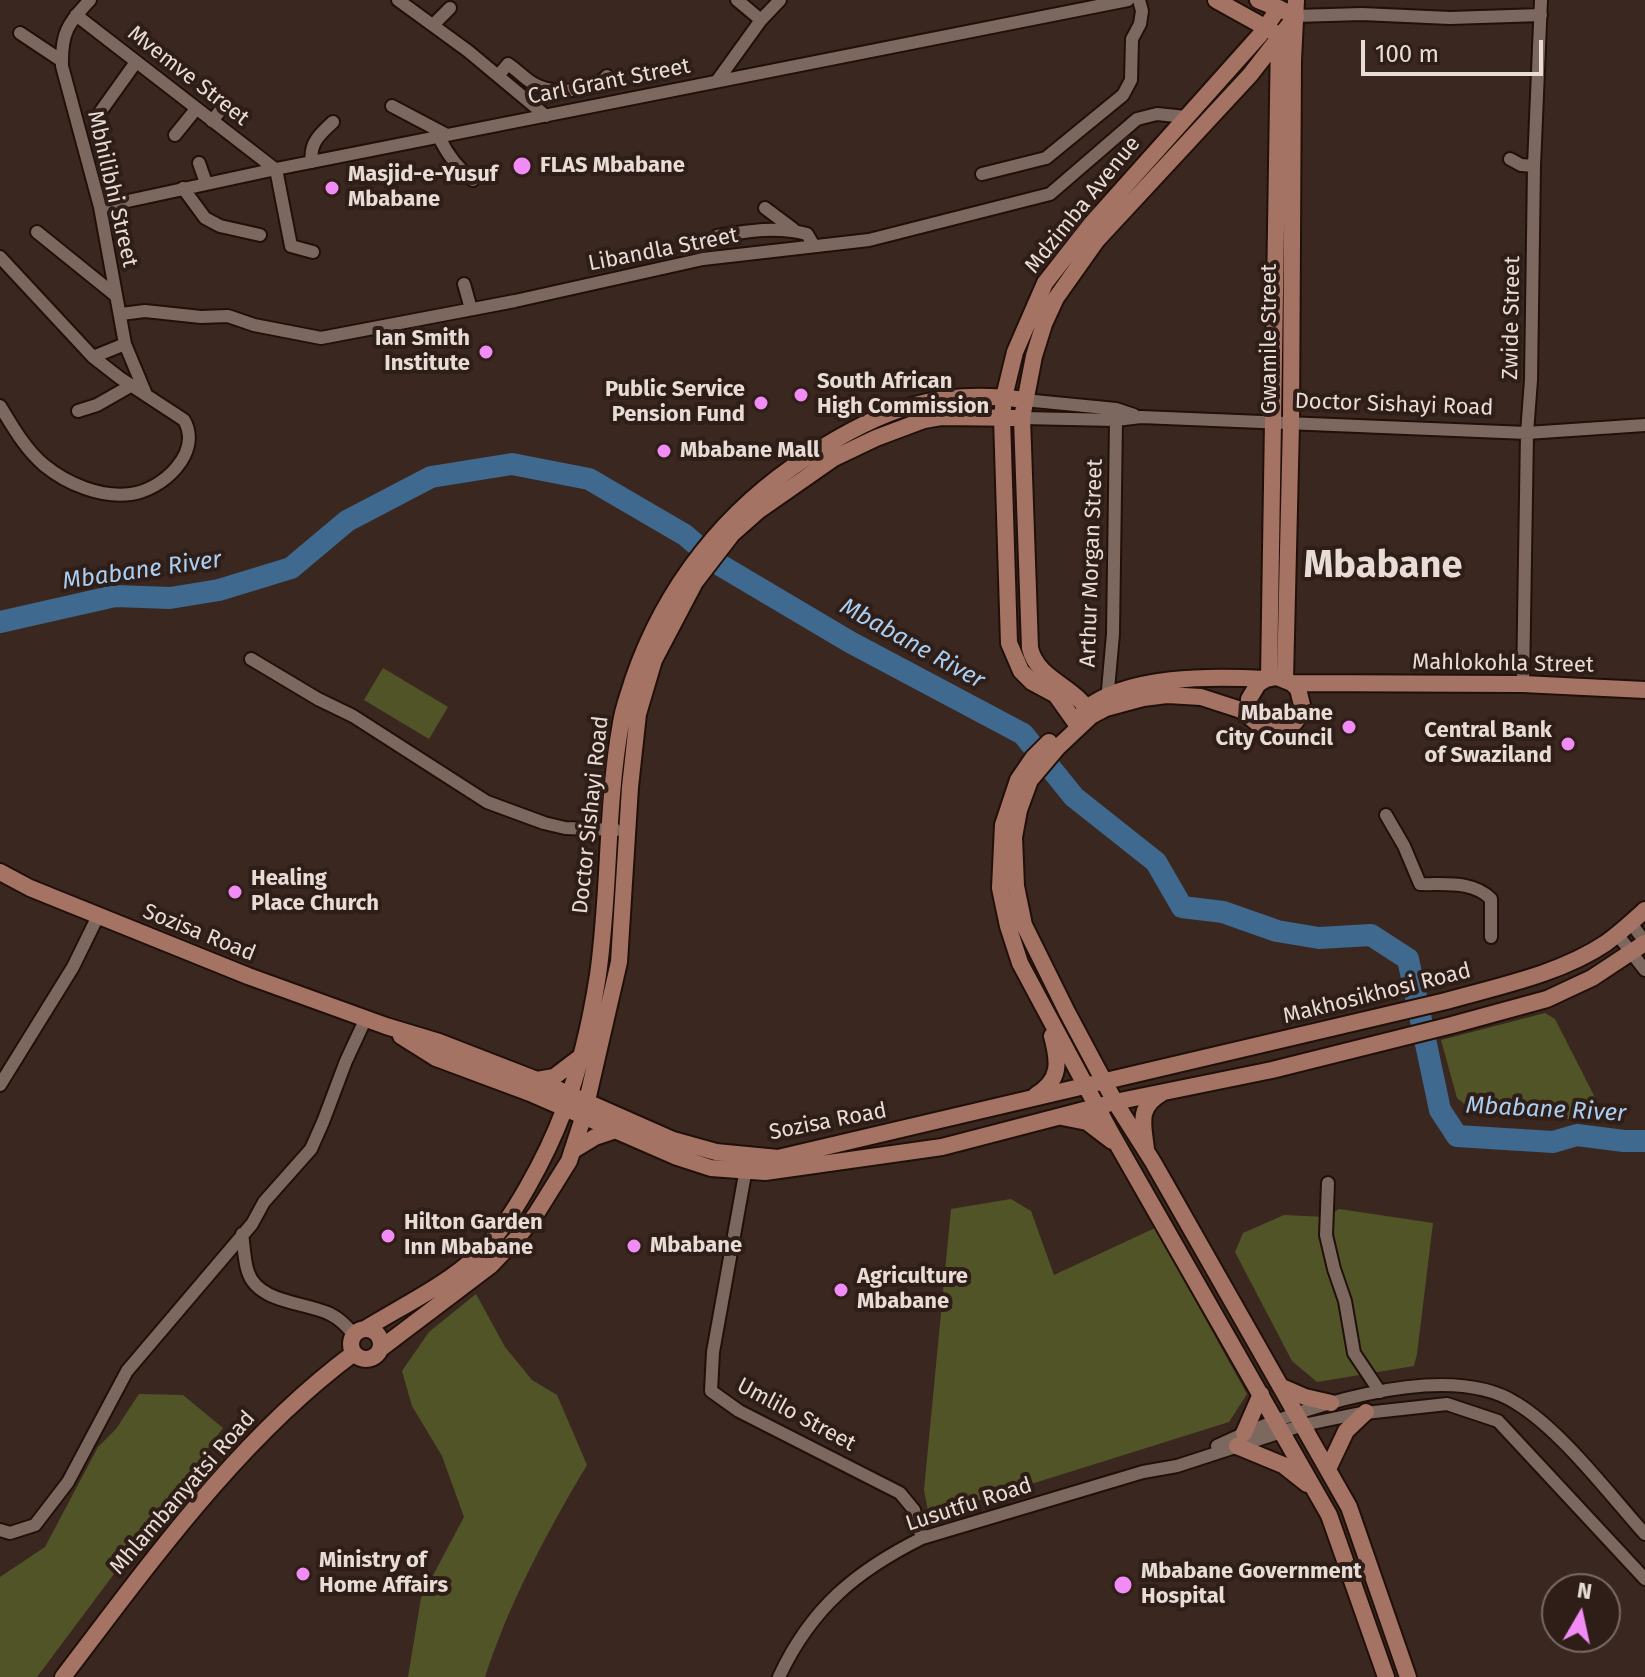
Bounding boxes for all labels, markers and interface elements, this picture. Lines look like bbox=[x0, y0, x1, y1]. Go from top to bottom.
street label: Mvemve Street bbox=[122, 20, 254, 132]
scale bar bbox=[1365, 24, 1547, 74]
text: 100 m bbox=[1375, 40, 1439, 68]
street label: Carl Grant Street bbox=[526, 53, 692, 111]
street label: Mbhilibhi Street bbox=[81, 108, 143, 270]
street label: Mdzimba Avenue bbox=[1020, 131, 1146, 279]
place label: FLAS Mbabane bbox=[540, 153, 685, 179]
marker: FLAS Mbabane bbox=[511, 155, 533, 177]
place label: Masjid-e-Yusuf Mbabane bbox=[348, 162, 498, 214]
marker: Masjid-e-Yusuf Mbabane bbox=[323, 179, 341, 197]
street label: Libandla Street bbox=[586, 223, 740, 277]
street label: Zwide Street bbox=[1498, 256, 1526, 380]
street label: Gwamile Street bbox=[1257, 264, 1283, 414]
place label: Ian Smith Institute bbox=[375, 326, 470, 378]
marker: Ian Smith Institute bbox=[477, 343, 495, 361]
place label: South African High Commission bbox=[817, 369, 989, 420]
place label: Public Service Pension Fund bbox=[605, 377, 745, 428]
marker: South African High Commission bbox=[792, 386, 810, 404]
street label: Doctor Sishayi Road bbox=[1294, 388, 1494, 422]
marker: Public Service Pension Fund bbox=[752, 394, 770, 412]
place label: Mbabane Mall bbox=[680, 438, 819, 464]
marker: Mbabane Mall bbox=[655, 442, 673, 460]
street label: Arthur Morgan Street bbox=[1075, 458, 1109, 668]
district label: Mbabane bbox=[1303, 543, 1463, 589]
water label: Mbabane River bbox=[61, 546, 223, 596]
water label: Mbabane River bbox=[835, 593, 989, 695]
street label: Mahlokohla Street bbox=[1412, 649, 1594, 679]
place label: Mbabane City Council bbox=[1216, 701, 1333, 752]
street label: Doctor Sishayi Road bbox=[567, 715, 615, 915]
marker: Mbabane City Council bbox=[1340, 718, 1358, 736]
place label: Central Bank of Swaziland bbox=[1424, 718, 1552, 770]
marker: Central Bank of Swaziland bbox=[1559, 735, 1577, 753]
place label: Healing Place Church bbox=[251, 866, 379, 918]
marker: Healing Place Church bbox=[226, 883, 244, 901]
street label: Sozisa Road bbox=[139, 898, 259, 968]
street label: Makhosikhosi Road bbox=[1280, 958, 1474, 1030]
water label: Mbabane River bbox=[1465, 1091, 1627, 1129]
street label: Sozisa Road bbox=[767, 1098, 889, 1146]
place label: Hilton Garden Inn Mbabane bbox=[404, 1210, 543, 1262]
marker: Hilton Garden Inn Mbabane bbox=[379, 1227, 397, 1245]
place label: Mbabane bbox=[650, 1233, 742, 1259]
marker: Mbabane bbox=[625, 1237, 643, 1255]
place label: Agriculture Mbabane bbox=[857, 1264, 968, 1316]
marker: Agriculture Mbabane bbox=[832, 1281, 850, 1299]
street label: Umlilo Street bbox=[732, 1373, 860, 1457]
street label: Mhlambanyatsi Road bbox=[105, 1406, 261, 1580]
street label: Lusutfu Road bbox=[903, 1472, 1035, 1538]
place label: Ministry of Home Affairs bbox=[319, 1548, 448, 1600]
place label: Mbabane Government Hospital bbox=[1141, 1559, 1362, 1610]
marker: Ministry of Home Affairs bbox=[294, 1565, 312, 1583]
north arrow bbox=[1541, 1573, 1621, 1653]
marker: Mbabane Government Hospital bbox=[1112, 1574, 1134, 1596]
text: N bbox=[1575, 1576, 1594, 1605]

